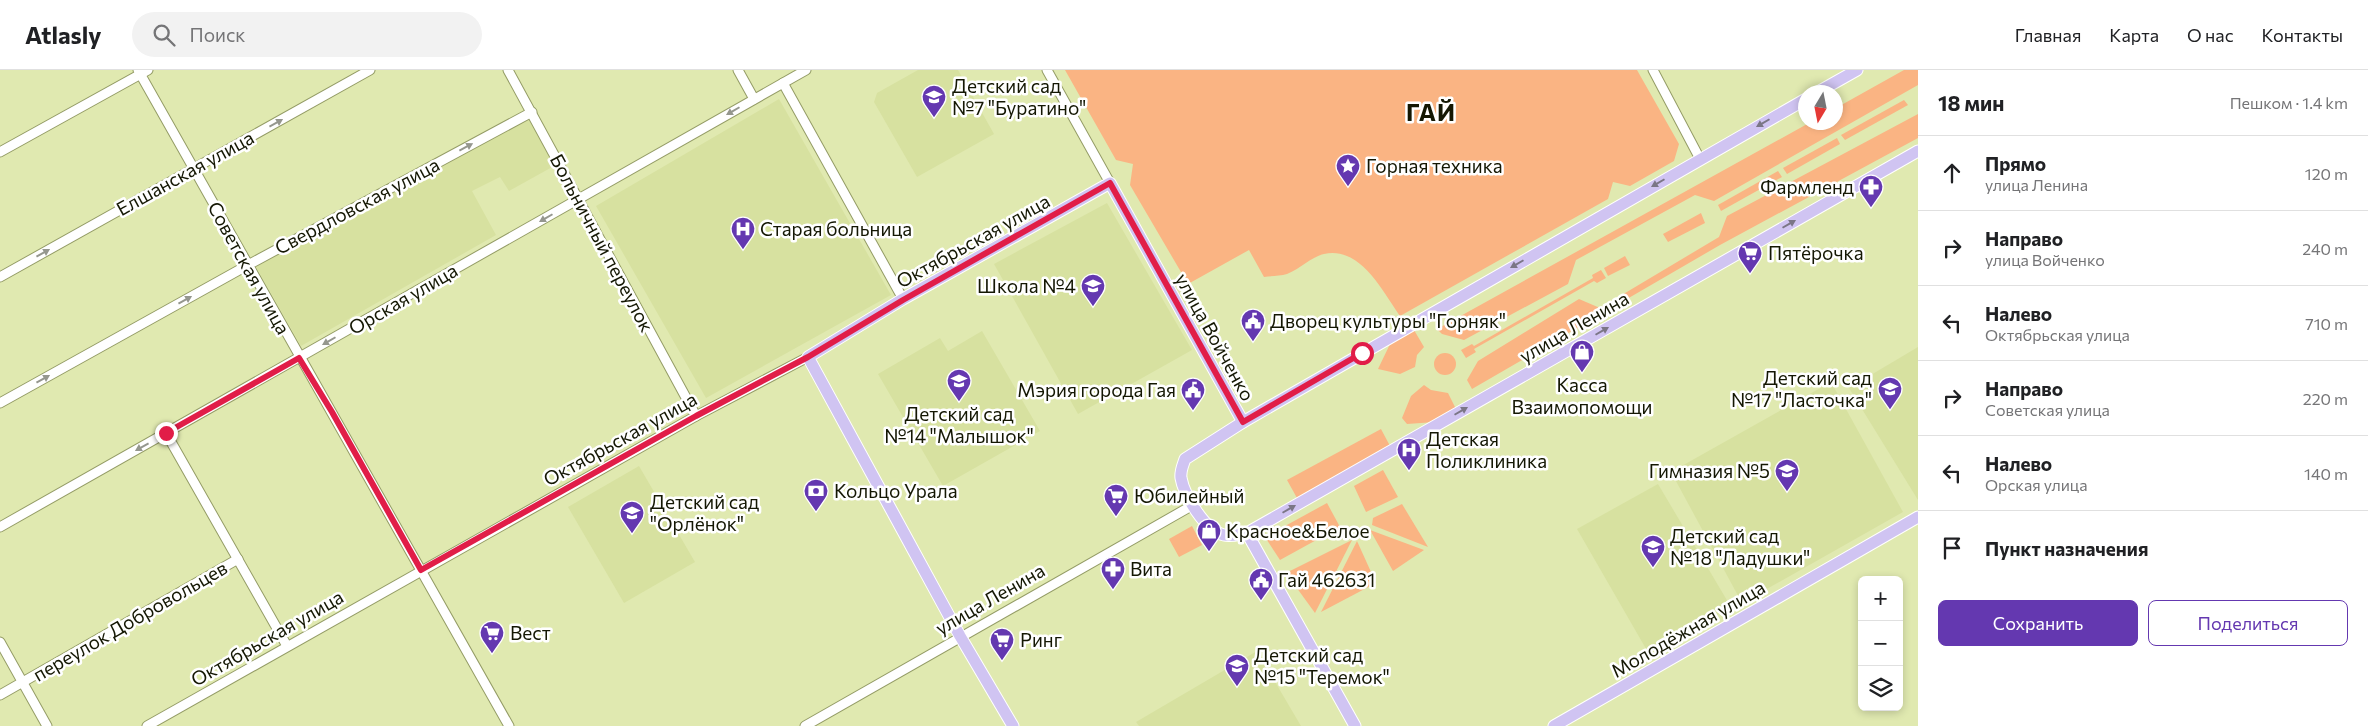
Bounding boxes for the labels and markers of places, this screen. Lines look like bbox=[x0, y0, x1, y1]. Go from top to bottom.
place label: Детский сад №7 "Буратино" bbox=[952, 74, 1086, 119]
school or university icon: Детский сад №7 "Буратино" bbox=[921, 84, 947, 118]
place icon: Горная техника bbox=[1335, 153, 1361, 187]
place label: Горная техника bbox=[1366, 154, 1503, 177]
pharmacy icon: Фармленд bbox=[1858, 174, 1884, 208]
place label: Фармленд bbox=[1760, 175, 1854, 198]
hospital icon: Старая больница bbox=[730, 216, 756, 250]
place label: Старая больница bbox=[760, 217, 912, 240]
supermarket icon: Пятёрочка bbox=[1737, 240, 1763, 274]
place label: Пятёрочка bbox=[1768, 241, 1864, 264]
school or university icon: Школа №4 bbox=[1080, 273, 1106, 307]
place label: Школа №4 bbox=[977, 274, 1076, 297]
public building icon: Дворец культуры "Горняк" bbox=[1240, 308, 1266, 342]
place label: Дворец культуры "Горняк" bbox=[1270, 309, 1506, 332]
shop icon: Касса Взаимопомощи bbox=[1569, 339, 1595, 373]
place label: Детский сад №17 "Ласточка" bbox=[1731, 366, 1872, 411]
school or university icon: Детский сад №14 "Малышок" bbox=[946, 368, 972, 402]
place label: Касса Взаимопомощи bbox=[1512, 373, 1652, 418]
school or university icon: Детский сад №17 "Ласточка" bbox=[1877, 376, 1903, 410]
public building icon: Мэрия города Гая bbox=[1180, 377, 1206, 411]
place label: Мэрия города Гая bbox=[1017, 378, 1176, 401]
place label: Детский сад №14 "Малышок" bbox=[884, 402, 1034, 447]
place label: Детская Поликлиника bbox=[1426, 427, 1547, 472]
hospital icon: Детская Поликлиника bbox=[1396, 437, 1422, 471]
school or university icon: Гимназия №5 bbox=[1774, 458, 1800, 492]
place label: Гимназия №5 bbox=[1649, 459, 1770, 482]
bank icon: Кольцо Урала bbox=[803, 478, 829, 512]
place label: Кольцо Урала bbox=[834, 479, 957, 502]
supermarket icon: Юбилейный bbox=[1103, 483, 1129, 517]
place label: Юбилейный bbox=[1134, 484, 1244, 507]
place label: Детский сад "Орлёнок" bbox=[650, 490, 759, 535]
school or university icon: Детский сад "Орлёнок" bbox=[619, 500, 645, 534]
shop icon: Красное&Белое bbox=[1196, 518, 1222, 552]
place label: Красное&Белое bbox=[1226, 519, 1370, 542]
place label: Детский сад №18 "Ладушки" bbox=[1670, 524, 1810, 569]
school or university icon: Детский сад №18 "Ладушки" bbox=[1640, 534, 1666, 568]
pharmacy icon: Вита bbox=[1100, 556, 1126, 590]
place label: Вита bbox=[1130, 557, 1172, 580]
public building icon: Гай 462631 bbox=[1248, 567, 1274, 601]
place label: Гай 462631 bbox=[1278, 568, 1375, 591]
supermarket icon: Вест bbox=[479, 620, 505, 654]
place label: Вест bbox=[510, 621, 551, 644]
supermarket icon: Ринг bbox=[989, 627, 1015, 661]
place label: Ринг bbox=[1020, 628, 1062, 651]
place label: Детский сад №15 "Теремок" bbox=[1254, 643, 1390, 688]
school or university icon: Детский сад №15 "Теремок" bbox=[1224, 653, 1250, 687]

